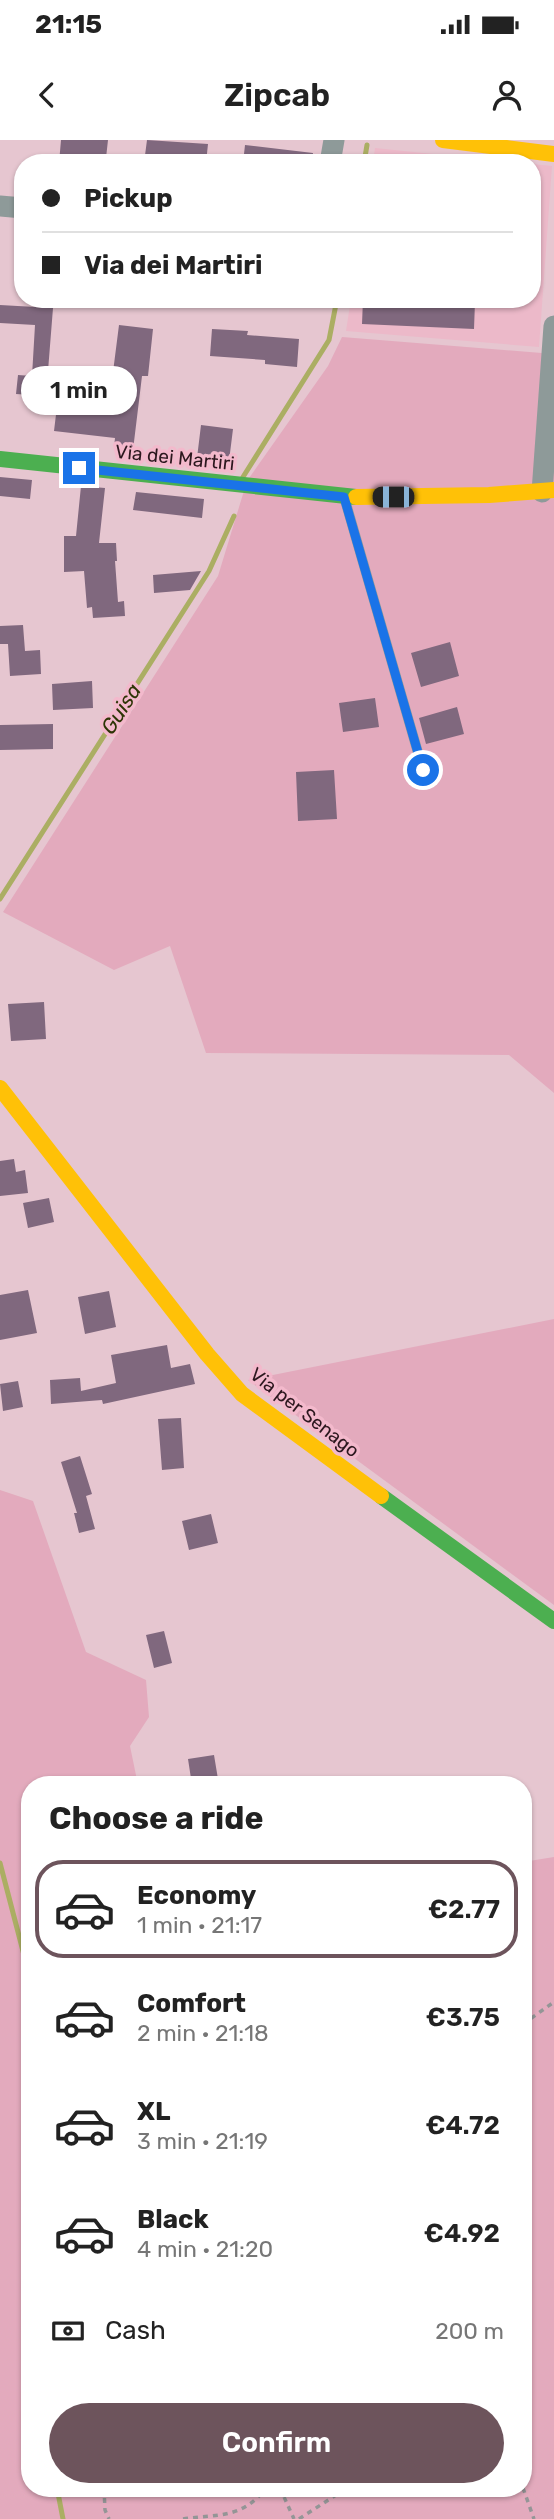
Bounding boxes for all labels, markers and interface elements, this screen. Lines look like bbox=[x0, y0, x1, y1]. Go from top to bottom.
text: 21:15 bbox=[35, 9, 102, 40]
icon: back bbox=[28, 76, 66, 114]
text: Zipcab bbox=[224, 76, 330, 114]
icon: person bbox=[488, 76, 526, 114]
text: Pickup bbox=[84, 183, 173, 214]
text: Via dei Martiri bbox=[84, 250, 262, 281]
callout: 1 min bbox=[21, 366, 137, 416]
text: 1 min bbox=[50, 376, 108, 404]
street label: Via dei Martiri bbox=[114, 440, 236, 475]
route end bbox=[63, 452, 95, 484]
car bbox=[373, 487, 415, 508]
water label: Guisa bbox=[95, 679, 146, 739]
route start bbox=[407, 754, 439, 786]
street label: Via per Senago bbox=[246, 1363, 364, 1462]
text: Choose a ride bbox=[49, 1799, 263, 1837]
icon: car bbox=[53, 1878, 116, 1941]
text: Economy bbox=[137, 1880, 256, 1911]
text: €2.77 bbox=[428, 1894, 500, 1925]
text: 1 min · 21:17 bbox=[137, 1911, 262, 1939]
icon: car bbox=[53, 1986, 116, 2049]
text: Comfort bbox=[137, 1988, 246, 2019]
text: €3.75 bbox=[426, 2002, 500, 2033]
text: 2 min · 21:18 bbox=[137, 2019, 269, 2047]
icon: car bbox=[53, 2094, 116, 2157]
text: XL bbox=[137, 2096, 170, 2127]
text: €4.72 bbox=[425, 2110, 500, 2141]
text: 3 min · 21:19 bbox=[137, 2127, 268, 2155]
icon: car bbox=[53, 2202, 116, 2265]
text: Black bbox=[137, 2204, 209, 2235]
text: €4.92 bbox=[424, 2218, 500, 2249]
text: 4 min · 21:20 bbox=[137, 2235, 273, 2263]
icon: cash bbox=[49, 2312, 87, 2350]
text: Cash bbox=[105, 2315, 166, 2346]
text: 200 m bbox=[435, 2317, 504, 2345]
button: Confirm bbox=[49, 2403, 504, 2483]

